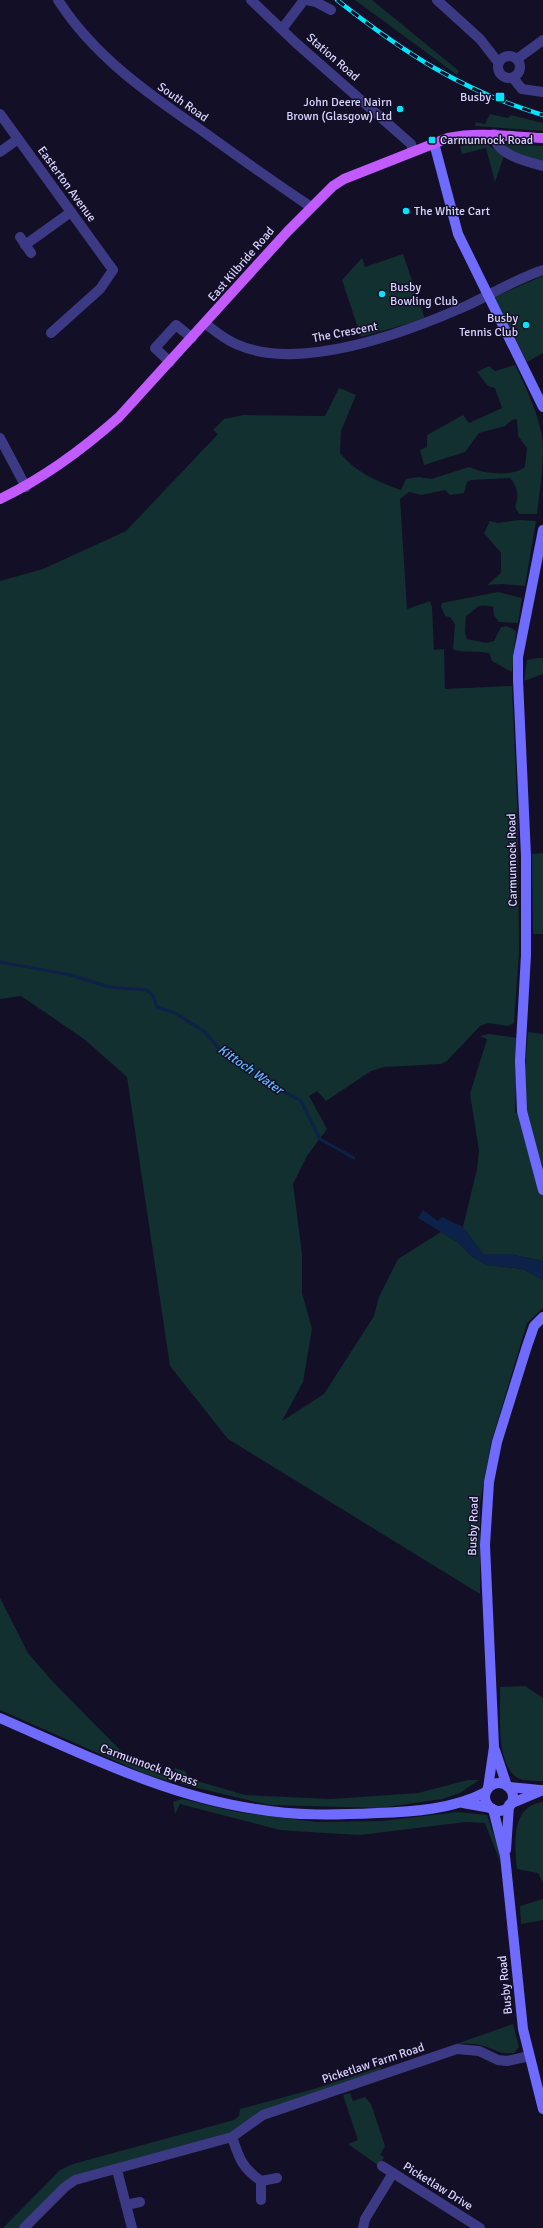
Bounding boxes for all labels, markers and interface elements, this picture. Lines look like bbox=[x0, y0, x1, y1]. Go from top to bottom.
street label: Station Road bbox=[303, 30, 362, 85]
street label: South Road bbox=[154, 79, 211, 125]
place label: Busby bbox=[460, 90, 491, 105]
marker: Busby bbox=[494, 91, 506, 103]
place label: John Deere Nairn Brown (Glasgow) Ltd bbox=[286, 95, 392, 124]
marker: John Deere Nairn Brown (Glasgow) Ltd bbox=[395, 104, 405, 114]
place label: Carmunnock Road bbox=[440, 133, 533, 148]
marker: Carmunnock Road bbox=[427, 135, 437, 145]
street label: Easterton Avenue bbox=[34, 144, 99, 225]
place label: The White Cart bbox=[414, 204, 490, 219]
marker: The White Cart bbox=[401, 206, 411, 216]
street label: East Kilbride Road bbox=[205, 224, 278, 305]
place label: Busby Bowling Club bbox=[390, 280, 458, 309]
marker: Busby Bowling Club bbox=[377, 289, 387, 299]
place label: Busby Tennis Club bbox=[459, 311, 518, 340]
street label: The Crescent bbox=[311, 319, 379, 346]
marker: Busby Tennis Club bbox=[521, 320, 531, 330]
street label: Carmunnock Road bbox=[504, 813, 521, 907]
water label: Kittoch Water bbox=[215, 1042, 288, 1099]
street label: Busby Road bbox=[465, 1496, 482, 1556]
street label: Carmunnock Bypass bbox=[98, 1741, 200, 1790]
street label: Busby Road bbox=[495, 1955, 516, 2015]
street label: Picketlaw Farm Road bbox=[320, 2040, 426, 2087]
street label: Picketlaw Drive bbox=[400, 2159, 475, 2214]

